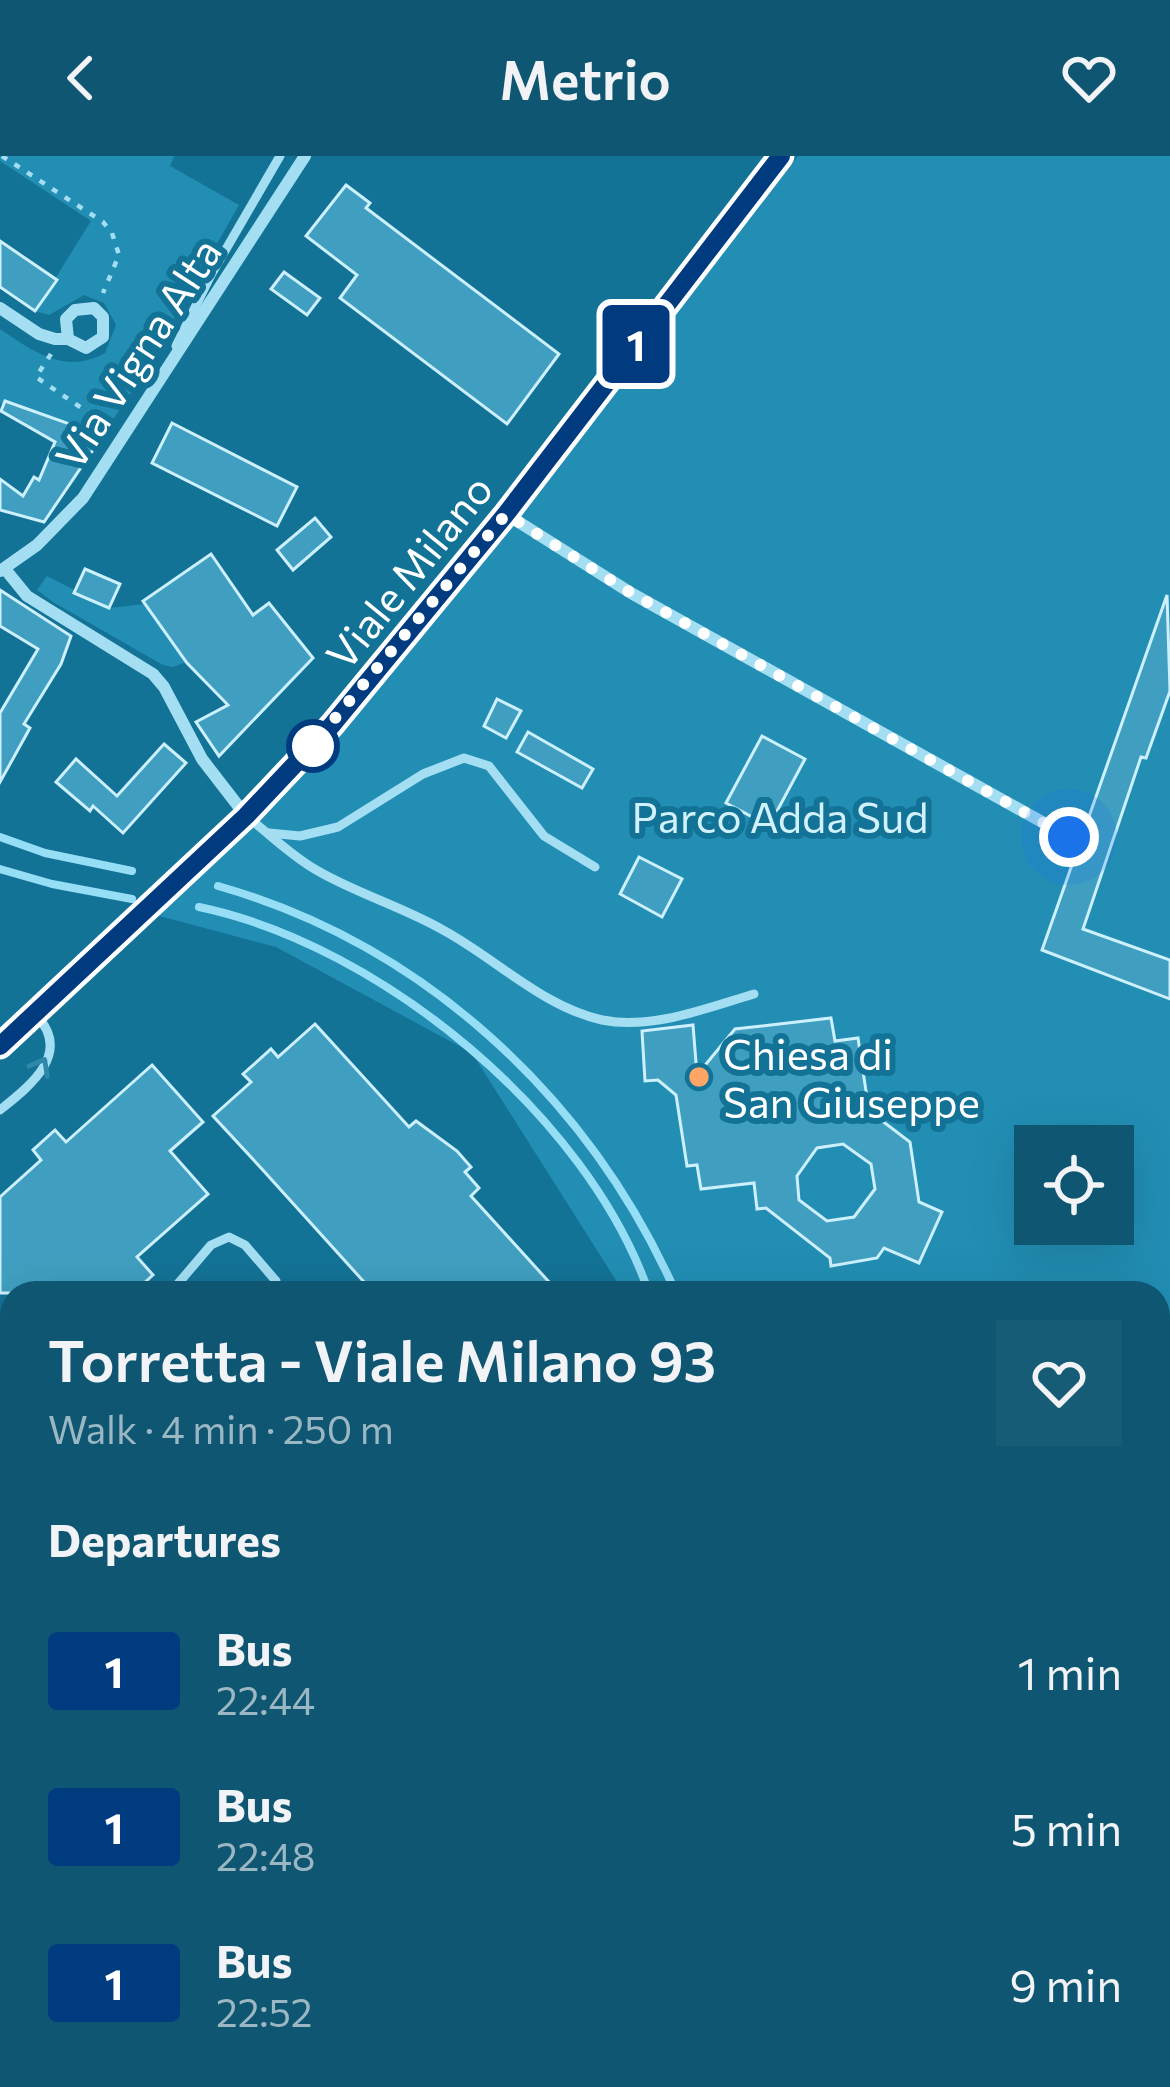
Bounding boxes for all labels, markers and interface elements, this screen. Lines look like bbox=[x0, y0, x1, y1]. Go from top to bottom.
icon: back bbox=[48, 45, 114, 111]
text: Metrio bbox=[499, 45, 671, 111]
icon: heart bbox=[1056, 45, 1122, 111]
street label: Via Vigna Alta bbox=[43, 228, 231, 478]
line badge: 1 bbox=[597, 305, 675, 383]
text: 1 bbox=[626, 318, 646, 370]
street label: Viale Milano bbox=[314, 463, 502, 679]
unlabelled marker bbox=[288, 721, 338, 771]
park label: Parco Adda Sud bbox=[631, 790, 929, 842]
your location bbox=[1039, 807, 1099, 867]
place label: Chiesa di San Giuseppe bbox=[723, 1027, 980, 1127]
one-way arrow bbox=[27, 1057, 50, 1079]
marker: Chiesa di San Giuseppe bbox=[686, 1064, 712, 1090]
map controls bbox=[1014, 1125, 1134, 1245]
button: locate bbox=[1014, 1125, 1134, 1245]
button: heart bbox=[996, 1320, 1122, 1446]
text: Torretta - Viale Milano 93 bbox=[48, 1324, 716, 1394]
text: Walk · 4 min · 250 m bbox=[48, 1404, 394, 1452]
text: Departures bbox=[48, 1511, 281, 1566]
text: Bus bbox=[216, 1620, 292, 1675]
text: 1 min bbox=[1018, 1644, 1122, 1699]
text: 1 bbox=[104, 1645, 124, 1697]
text: 22:44 bbox=[216, 1675, 315, 1723]
text: Bus bbox=[216, 1776, 292, 1831]
text: 5 min bbox=[1011, 1800, 1122, 1855]
text: 1 bbox=[104, 1801, 124, 1853]
text: 22:48 bbox=[216, 1831, 316, 1879]
text: Bus bbox=[216, 1932, 292, 1987]
text: 9 min bbox=[1009, 1956, 1122, 2011]
text: 1 bbox=[104, 1957, 124, 2009]
text: 22:52 bbox=[216, 1987, 313, 2035]

